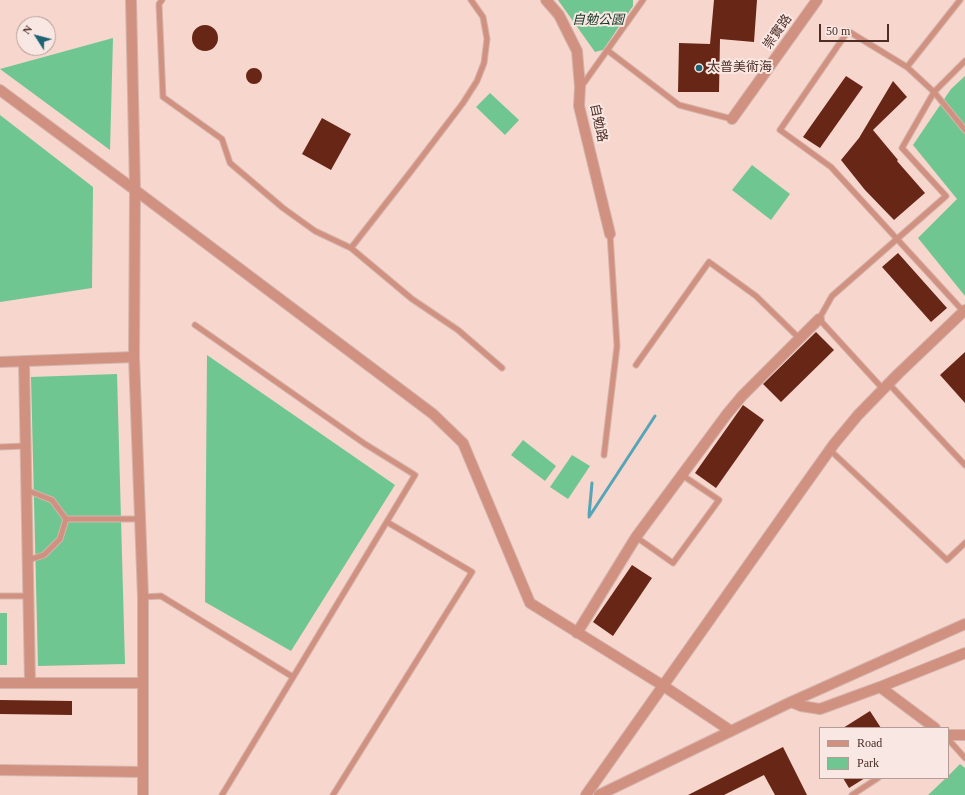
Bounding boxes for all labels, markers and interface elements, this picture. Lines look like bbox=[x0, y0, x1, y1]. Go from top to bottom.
street label: 崇實路 bbox=[760, 12, 796, 52]
park label: 自勉公園 bbox=[572, 13, 624, 29]
north arrow bbox=[16, 16, 56, 56]
scale bar bbox=[821, 16, 891, 42]
text: N bbox=[20, 23, 34, 36]
text: 50 m bbox=[826, 24, 850, 38]
place label: 太普美術海 bbox=[707, 60, 772, 76]
marker: 太普美術海 bbox=[694, 63, 704, 73]
street label: 自勉路 bbox=[586, 102, 610, 144]
legend bbox=[819, 727, 949, 779]
text: Road bbox=[857, 736, 882, 750]
text: Park bbox=[857, 756, 879, 770]

